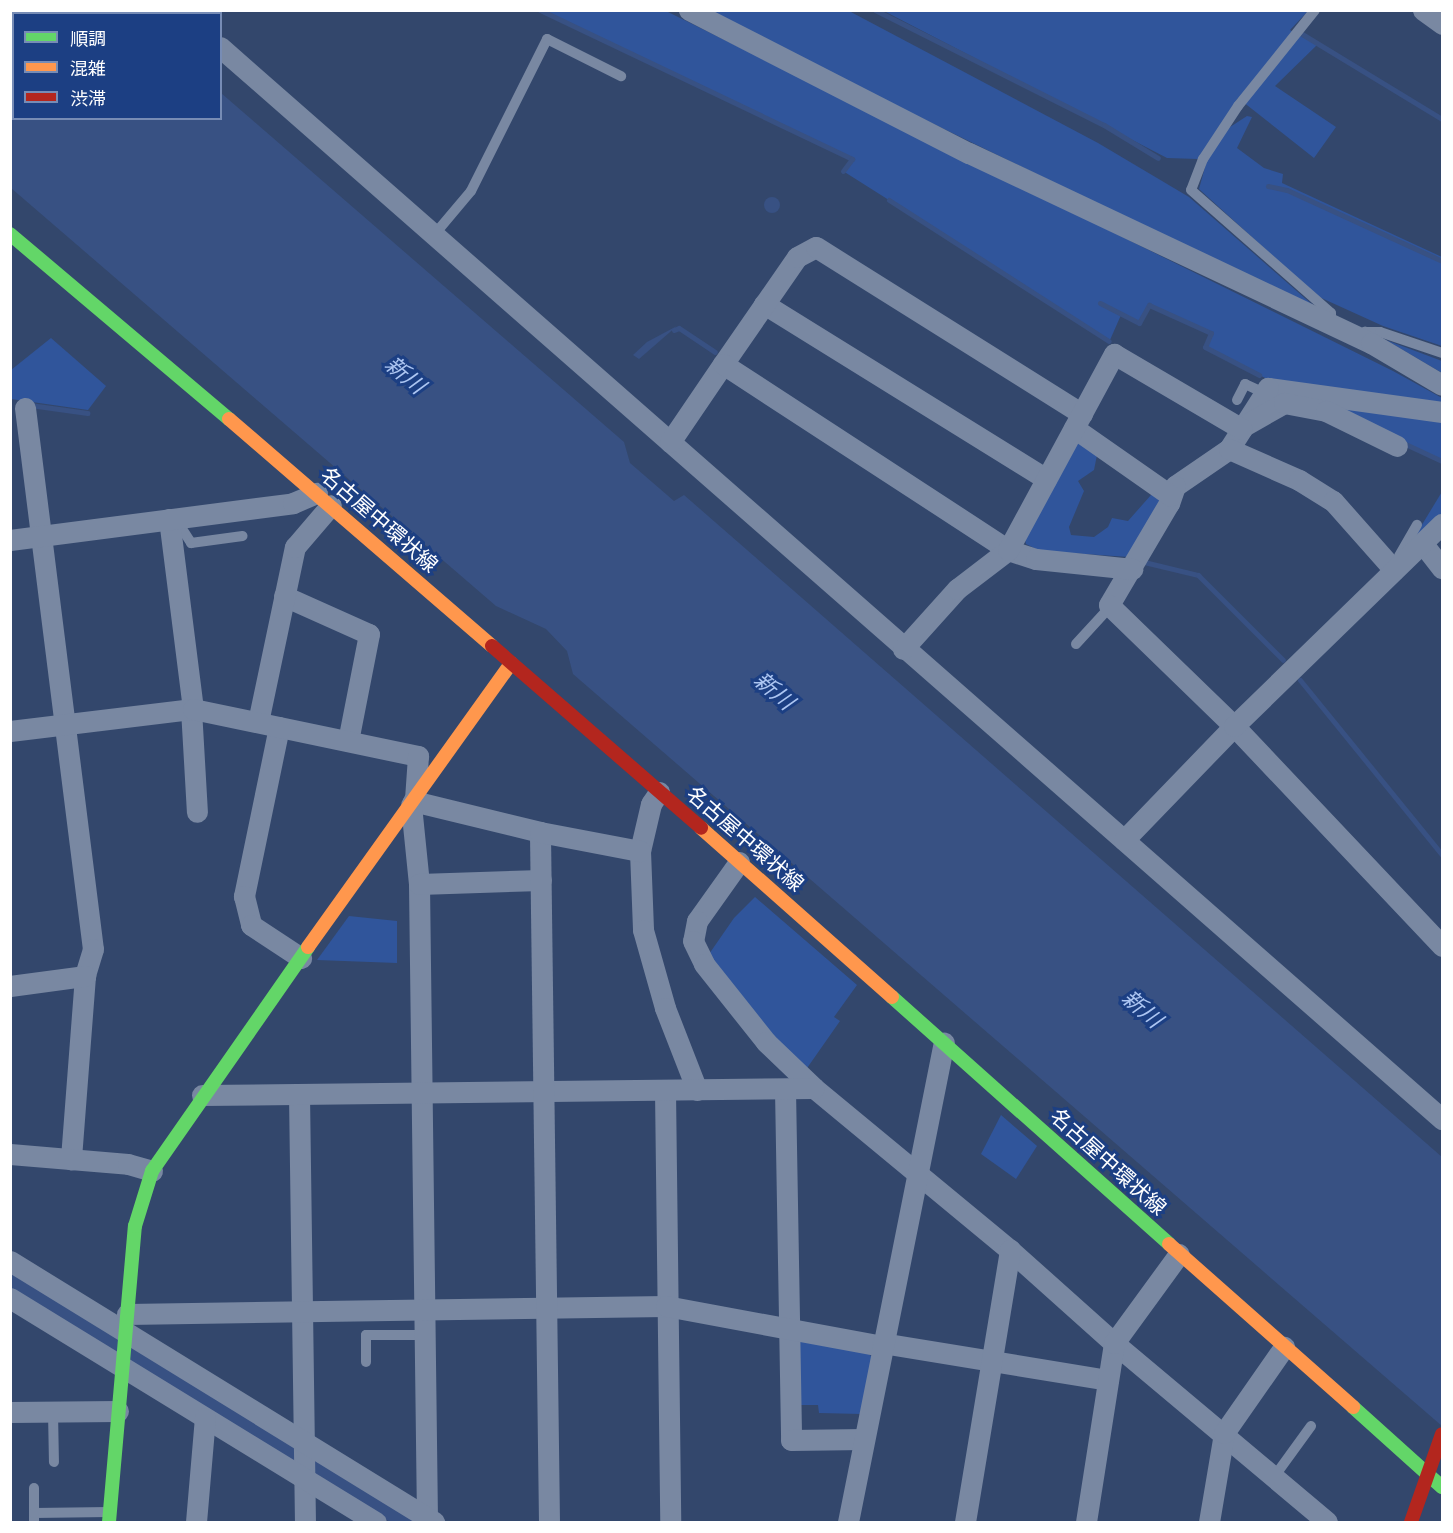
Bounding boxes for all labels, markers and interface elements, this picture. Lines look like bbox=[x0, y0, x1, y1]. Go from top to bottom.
legend bbox=[12, 12, 222, 120]
text: 順調 bbox=[70, 27, 106, 51]
text: 混雑 bbox=[70, 57, 106, 81]
text: 渋滞 bbox=[70, 87, 106, 111]
water label: 新川 bbox=[380, 351, 430, 399]
street label: 名古屋中環状線 bbox=[315, 462, 443, 578]
water label: 新川 bbox=[749, 667, 799, 715]
street label: 名古屋中環状線 bbox=[681, 781, 809, 897]
water label: 新川 bbox=[1117, 985, 1167, 1033]
street label: 名古屋中環状線 bbox=[1045, 1103, 1171, 1221]

